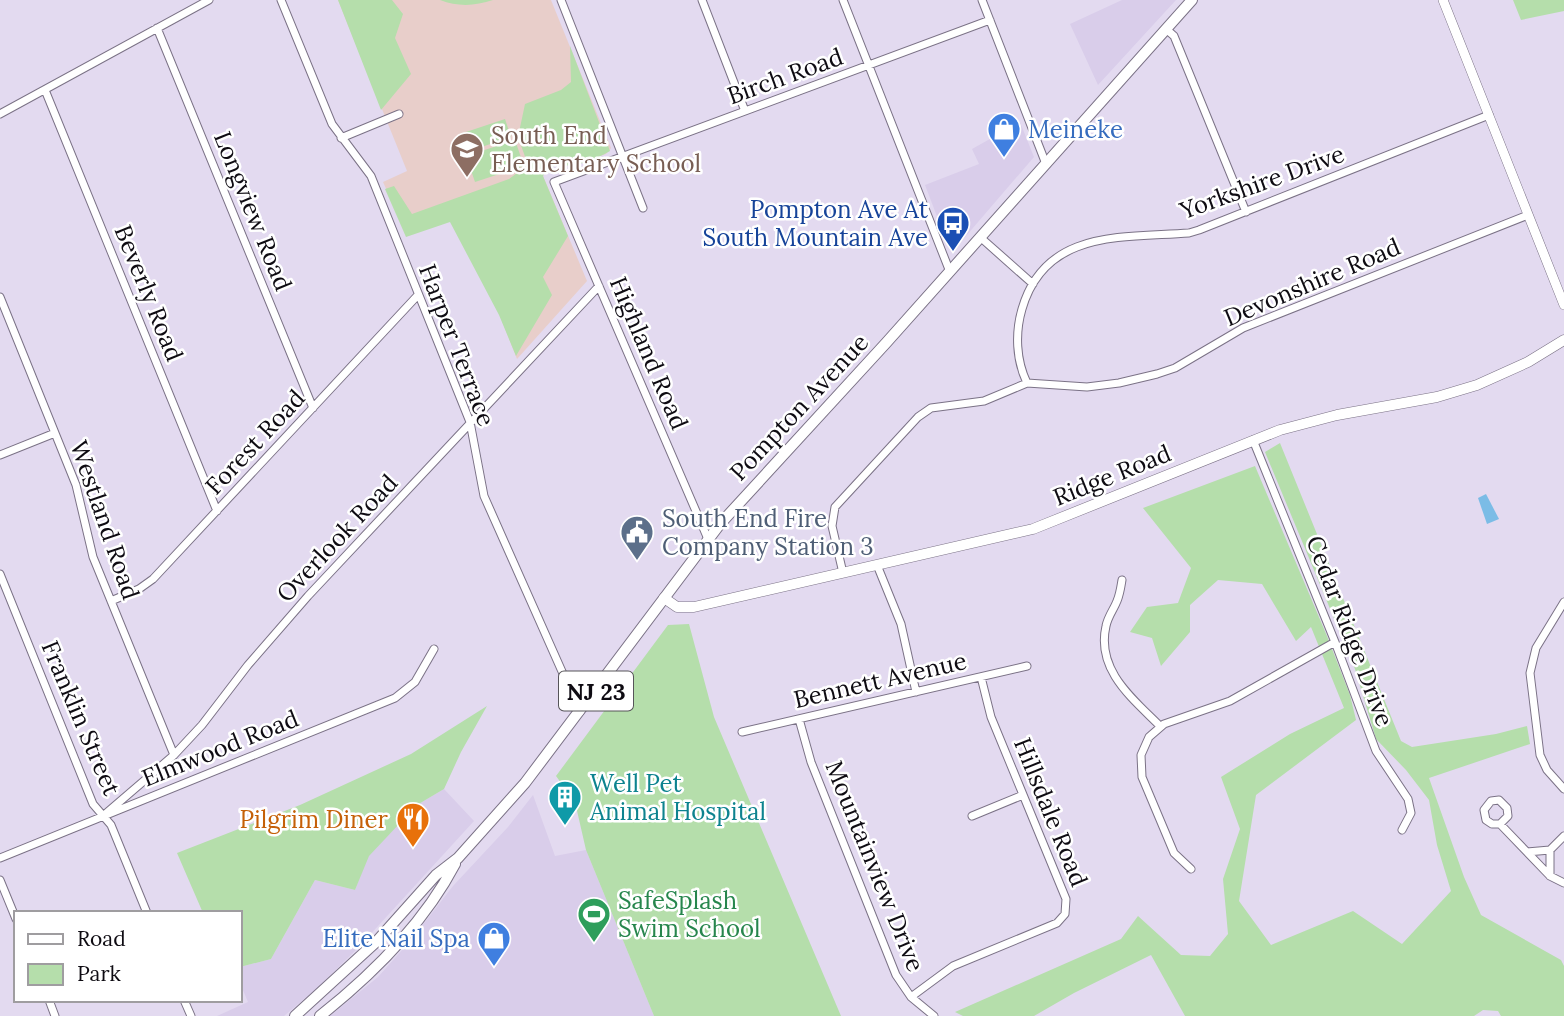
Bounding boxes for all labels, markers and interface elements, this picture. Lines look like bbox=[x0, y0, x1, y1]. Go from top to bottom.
street label: Birch Road bbox=[723, 41, 847, 111]
shop icon: Meineke bbox=[985, 110, 1023, 159]
place label: Meineke bbox=[1028, 114, 1123, 145]
place label: South End Elementary School bbox=[491, 120, 701, 179]
street label: Longview Road bbox=[207, 127, 299, 295]
school or university icon: South End Elementary School bbox=[448, 130, 486, 179]
street label: Yorkshire Drive bbox=[1175, 138, 1348, 226]
place label: Pompton Ave At South Mountain Ave bbox=[703, 194, 929, 253]
bus stop icon: Pompton Ave At South Mountain Ave bbox=[934, 204, 972, 253]
street label: Beverly Road bbox=[108, 220, 190, 366]
street label: Devonshire Road bbox=[1219, 231, 1405, 333]
street label: Harper Terrace bbox=[412, 260, 502, 430]
street label: Highland Road bbox=[603, 272, 695, 434]
street label: Pompton Avenue bbox=[723, 327, 875, 487]
street label: Forest Road bbox=[198, 383, 312, 501]
street label: Westland Road bbox=[63, 436, 147, 604]
street label: Ridge Road bbox=[1049, 437, 1175, 513]
street label: Overlook Road bbox=[270, 468, 404, 608]
place label: South End Fire Company Station 3 bbox=[662, 503, 874, 562]
public building icon: South End Fire Company Station 3 bbox=[618, 513, 656, 562]
street label: Cedar Ridge Drive bbox=[1299, 531, 1401, 731]
street label: Franklin Street bbox=[34, 636, 128, 801]
street label: Bennett Avenue bbox=[791, 645, 969, 715]
road number: NJ 23 bbox=[559, 671, 633, 710]
street label: Elmwood Road bbox=[137, 703, 303, 793]
street label: Hillsdale Road bbox=[1007, 733, 1095, 891]
street label: Mountainview Drive bbox=[819, 756, 931, 976]
place label: Well Pet Animal Hospital bbox=[589, 768, 766, 827]
building icon: Well Pet Animal Hospital bbox=[546, 778, 584, 827]
restaurant icon: Pilgrim Diner bbox=[394, 800, 432, 849]
place label: Pilgrim Diner bbox=[239, 804, 389, 835]
place label: SafeSplash Swim School bbox=[618, 885, 761, 944]
sports icon: SafeSplash Swim School bbox=[575, 895, 613, 944]
legend bbox=[14, 911, 242, 1002]
shop icon: Elite Nail Spa bbox=[475, 919, 513, 968]
place label: Elite Nail Spa bbox=[322, 923, 470, 954]
text: Road bbox=[77, 925, 126, 952]
text: Park bbox=[77, 960, 121, 987]

